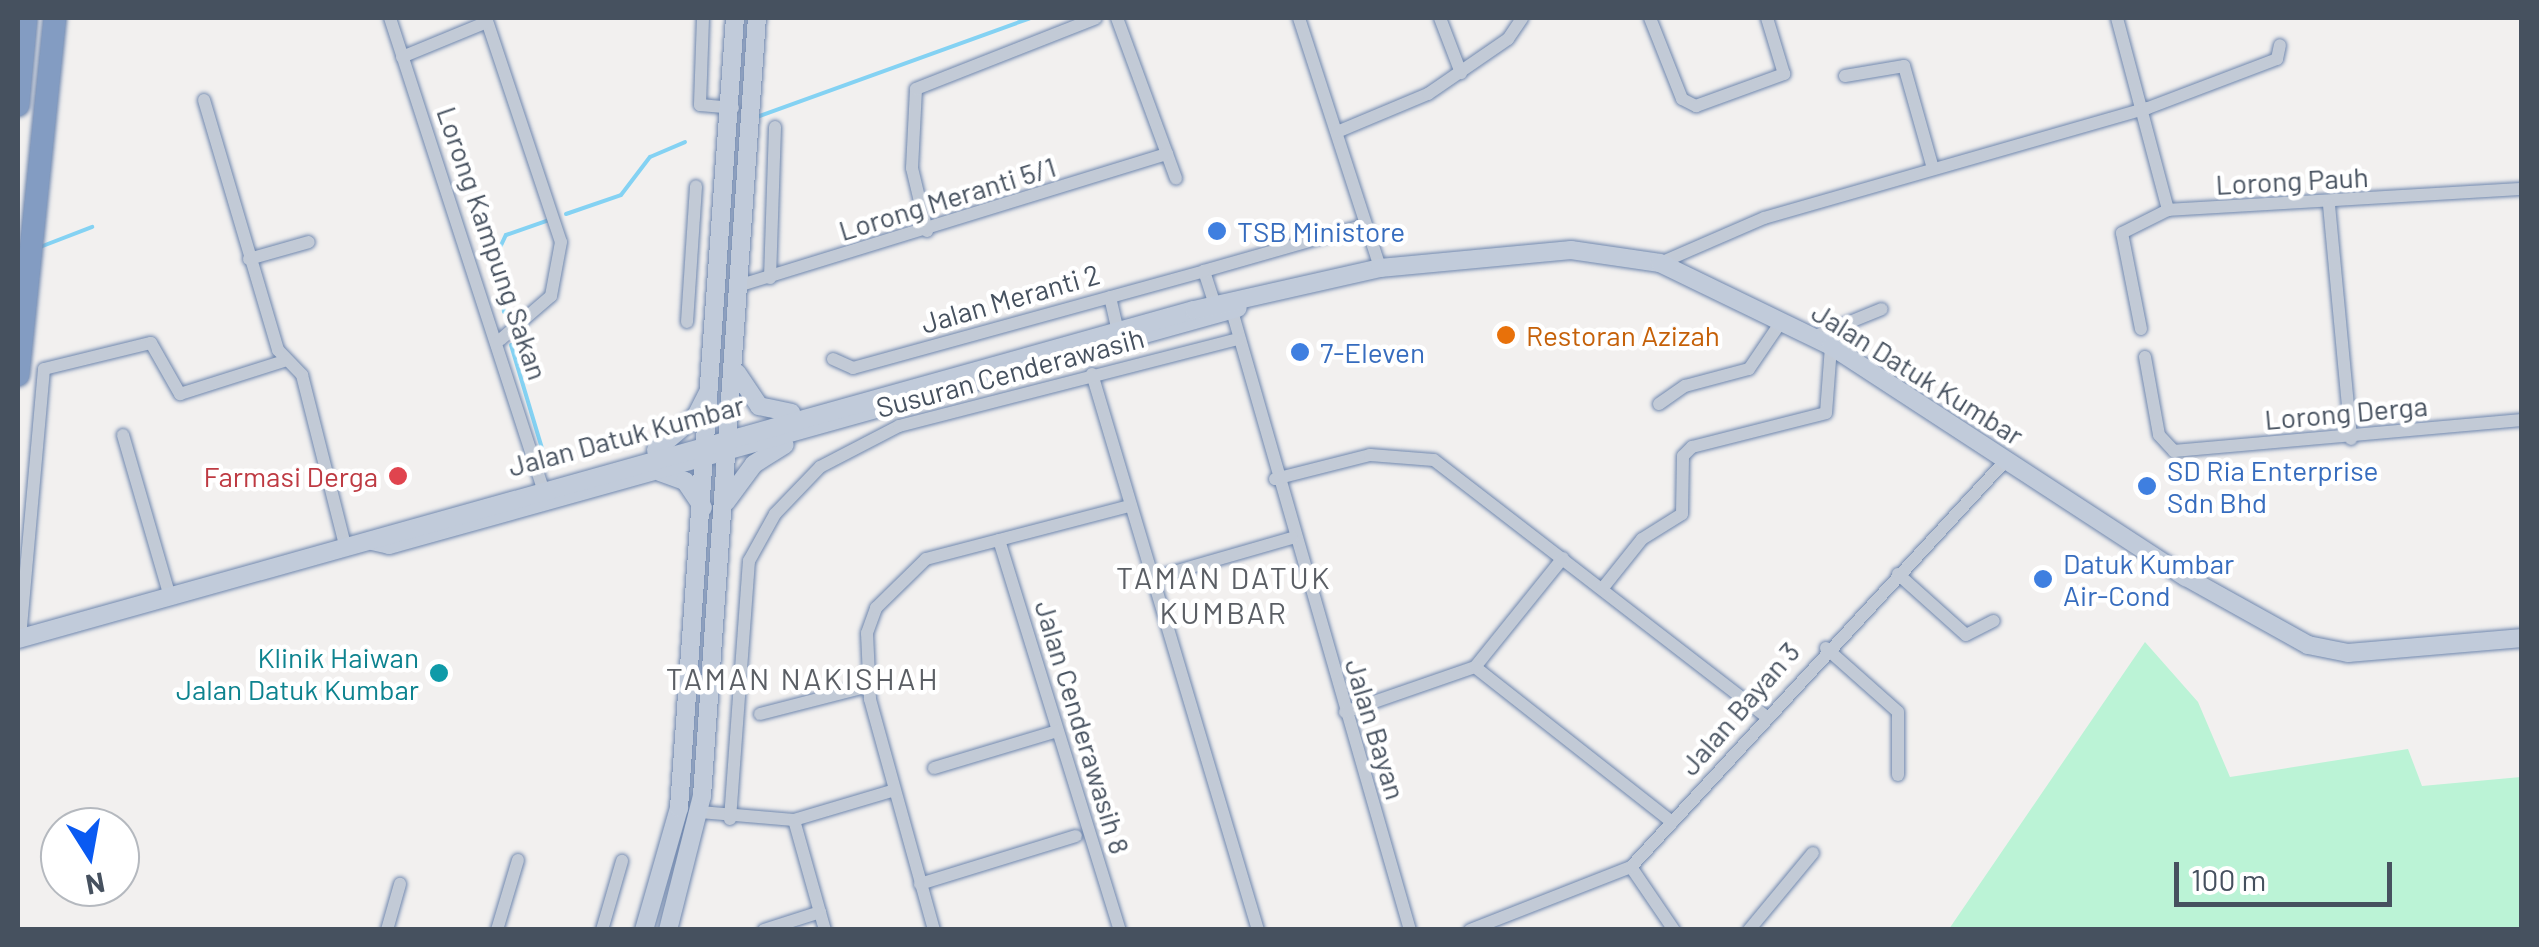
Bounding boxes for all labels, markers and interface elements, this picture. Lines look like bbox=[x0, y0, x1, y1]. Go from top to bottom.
street label: Lorong Kampung Sakan bbox=[430, 102, 556, 384]
street label: Lorong Meranti 5/1 bbox=[835, 149, 1059, 247]
street label: Lorong Pauh bbox=[2215, 159, 2369, 201]
place label: TSB Ministore bbox=[1237, 214, 1405, 248]
marker: TSB Ministore bbox=[1206, 220, 1228, 242]
street label: Jalan Meranti 2 bbox=[917, 256, 1103, 340]
street label: Jalan Datuk Kumbar bbox=[1806, 294, 2030, 452]
place label: Restoran Azizah bbox=[1526, 318, 1720, 352]
street label: Susuran Cenderawasih bbox=[872, 320, 1148, 424]
marker: Restoran Azizah bbox=[1495, 324, 1517, 346]
place label: 7-Eleven bbox=[1320, 335, 1425, 369]
marker: 7-Eleven bbox=[1289, 341, 1311, 363]
street label: Jalan Datuk Kumbar bbox=[504, 387, 748, 483]
street label: Lorong Derga bbox=[2263, 388, 2429, 436]
place label: SD Ria Enterprise Sdn Bhd bbox=[2167, 453, 2379, 519]
place label: Farmasi Derga bbox=[203, 459, 378, 493]
marker: Farmasi Derga bbox=[387, 465, 409, 487]
marker: SD Ria Enterprise Sdn Bhd bbox=[2136, 475, 2158, 497]
place label: Datuk Kumbar Air-Cond bbox=[2063, 546, 2234, 612]
district label: TAMAN DATUK KUMBAR bbox=[1116, 559, 1332, 630]
marker: Datuk Kumbar Air-Cond bbox=[2032, 568, 2054, 590]
street label: Jalan Cenderawasih 8 bbox=[1028, 596, 1138, 858]
street label: Jalan Bayan 3 bbox=[1672, 635, 1806, 781]
place label: Klinik Haiwan Jalan Datuk Kumbar bbox=[176, 640, 419, 706]
street label: Jalan Bayan bbox=[1339, 655, 1413, 803]
district label: TAMAN NAKISHAH bbox=[666, 660, 940, 696]
marker: Klinik Haiwan Jalan Datuk Kumbar bbox=[428, 662, 450, 684]
north arrow bbox=[40, 807, 140, 907]
scale bar bbox=[2179, 842, 2396, 904]
text: 100 m bbox=[2191, 861, 2266, 897]
text: N bbox=[83, 866, 108, 903]

